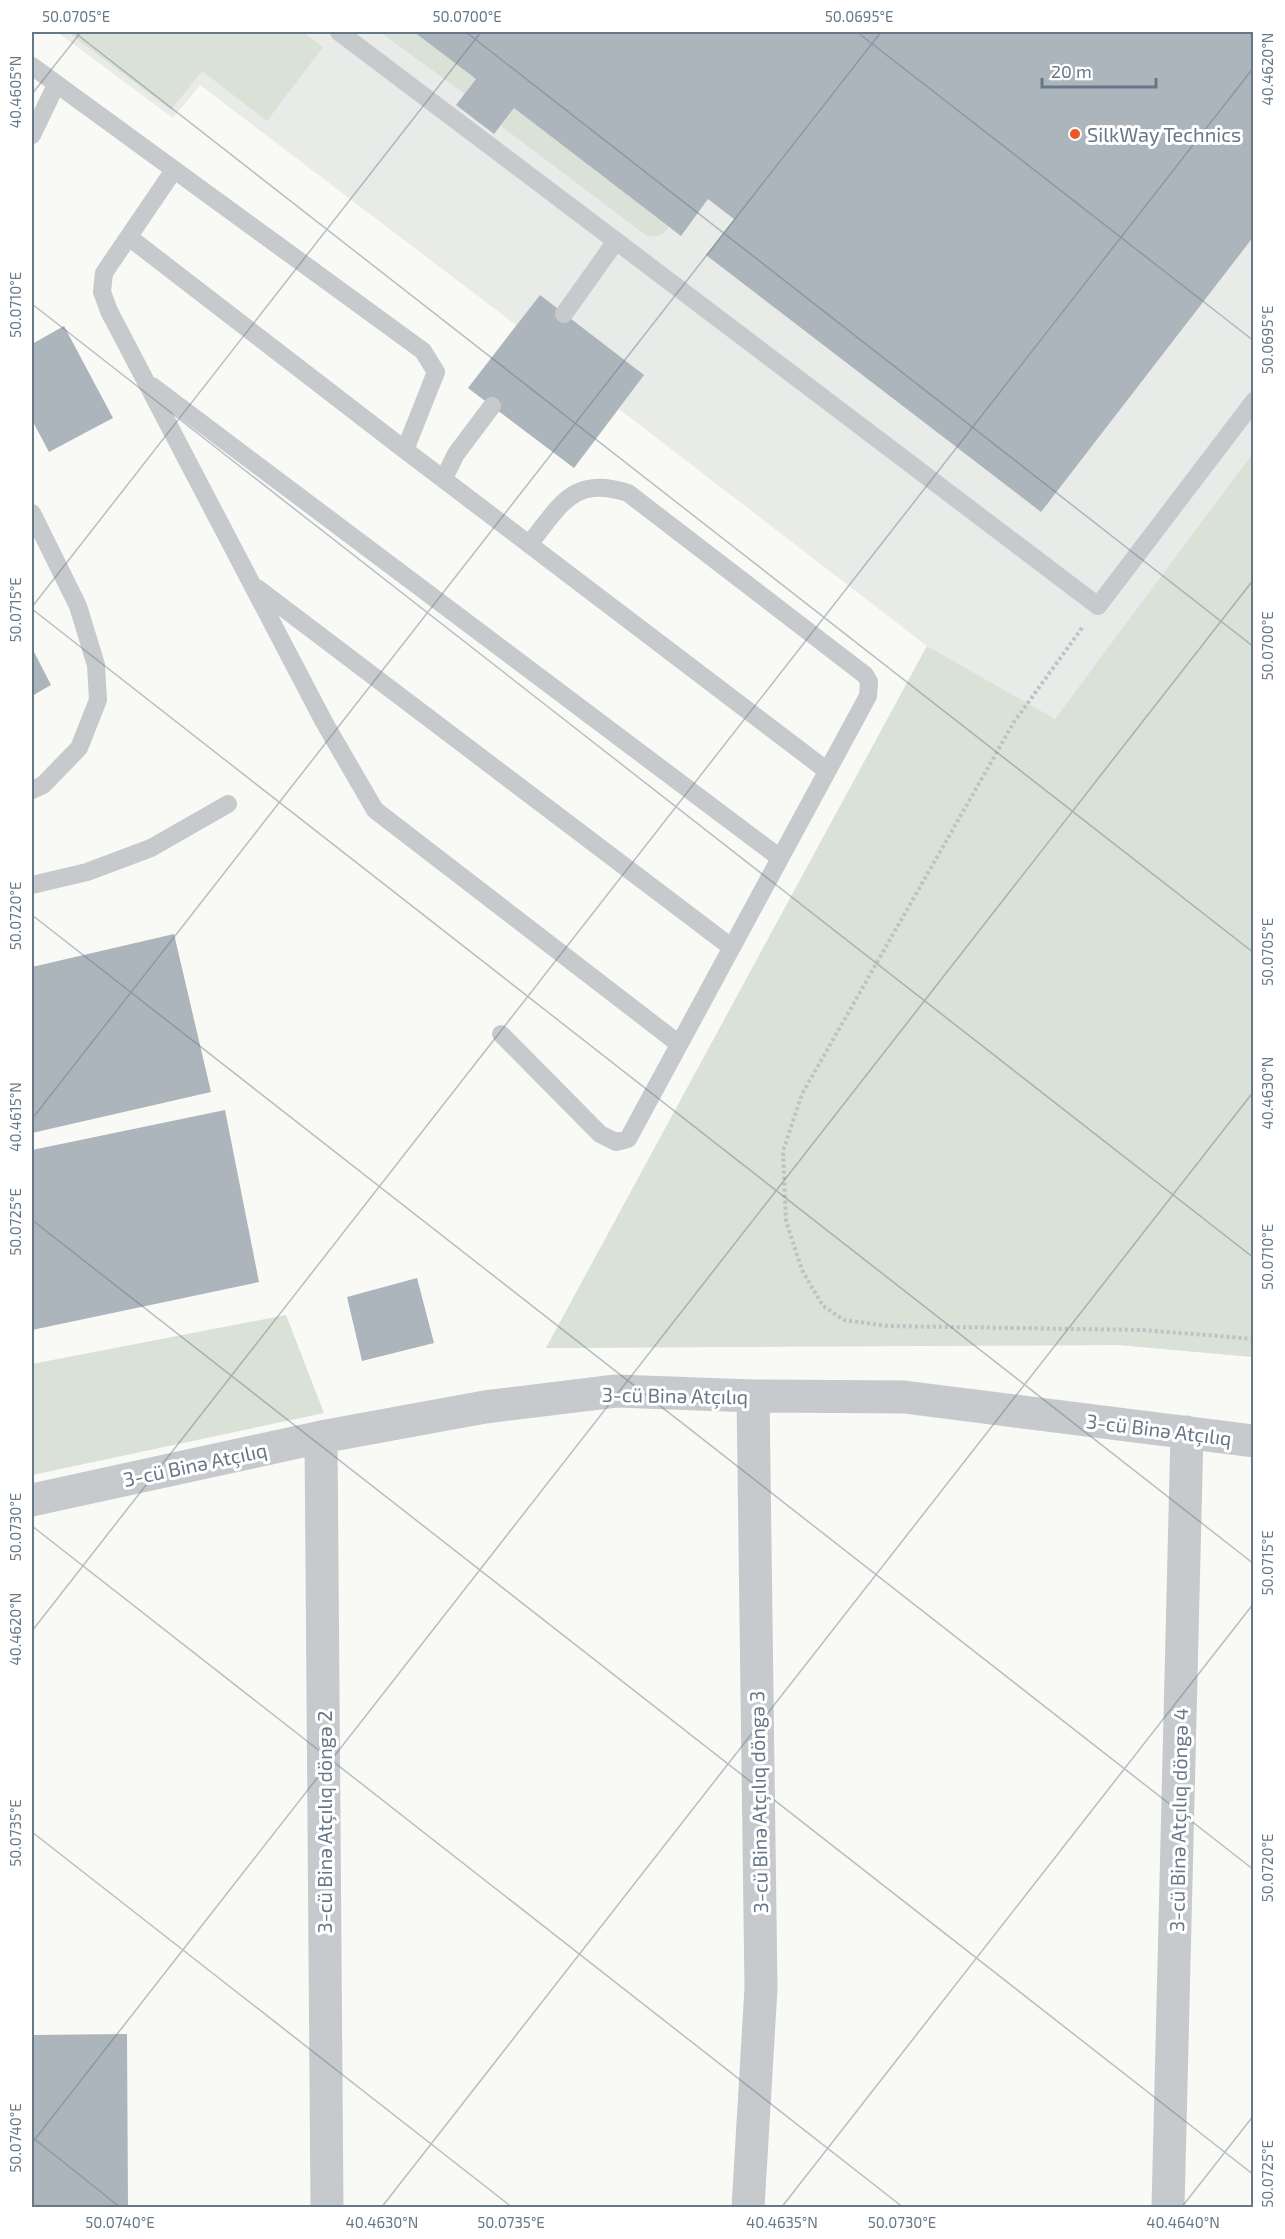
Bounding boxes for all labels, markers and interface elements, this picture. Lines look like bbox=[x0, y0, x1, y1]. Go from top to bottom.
text: 50.0705°E bbox=[42, 7, 110, 25]
text: 50.0700°E bbox=[432, 7, 502, 25]
text: 50.0695°E bbox=[825, 7, 893, 25]
text: 40.4620°N bbox=[1258, 33, 1276, 105]
scale bar bbox=[1042, 51, 1156, 89]
text: 40.4605°N bbox=[6, 56, 24, 128]
text: 20 m bbox=[1051, 60, 1092, 82]
place label: SilkWay Technics bbox=[1087, 122, 1241, 146]
marker: SilkWay Technics bbox=[1068, 127, 1082, 141]
text: 50.0710°E bbox=[6, 272, 24, 338]
text: 50.0695°E bbox=[1258, 306, 1276, 374]
text: 50.0715°E bbox=[6, 577, 24, 643]
text: 50.0700°E bbox=[1258, 611, 1276, 681]
text: 50.0720°E bbox=[6, 882, 24, 950]
text: 50.0705°E bbox=[1258, 918, 1276, 986]
text: 40.4630°N bbox=[1258, 1057, 1276, 1129]
text: 40.4615°N bbox=[6, 1082, 24, 1152]
text: 50.0725°E bbox=[6, 1188, 24, 1256]
text: 50.0710°E bbox=[1258, 1224, 1276, 1290]
street label: 3-cü Binə Atçılıq bbox=[602, 1382, 748, 1409]
street label: 3-cü Binə Atçılıq bbox=[1085, 1408, 1233, 1451]
street label: 3-cü Binə Atçılıq bbox=[121, 1437, 269, 1492]
text: 50.0730°E bbox=[6, 1493, 24, 1561]
text: 50.0715°E bbox=[1258, 1530, 1276, 1596]
text: 40.4620°N bbox=[6, 1593, 24, 1665]
street label: 3-cü Binə Atçılıq döngə 3 bbox=[744, 1690, 773, 1914]
street label: 3-cü Binə Atçılıq döngə 4 bbox=[1164, 1708, 1193, 1932]
street label: 3-cü Binə Atçılıq döngə 2 bbox=[312, 1711, 337, 1933]
text: 50.0735°E bbox=[6, 1799, 24, 1867]
text: 50.0720°E bbox=[1258, 1834, 1276, 1902]
text: 50.0740°E bbox=[6, 2103, 24, 2173]
text: 50.0725°E bbox=[1258, 2140, 1276, 2208]
text: 50.0740°E bbox=[85, 2213, 155, 2231]
text: 40.4630°N bbox=[346, 2213, 418, 2231]
text: 50.0735°E bbox=[477, 2213, 545, 2231]
text: 40.4635°N bbox=[746, 2213, 818, 2231]
text: 50.0730°E bbox=[868, 2213, 936, 2231]
text: 40.4640°N bbox=[1146, 2213, 1220, 2231]

